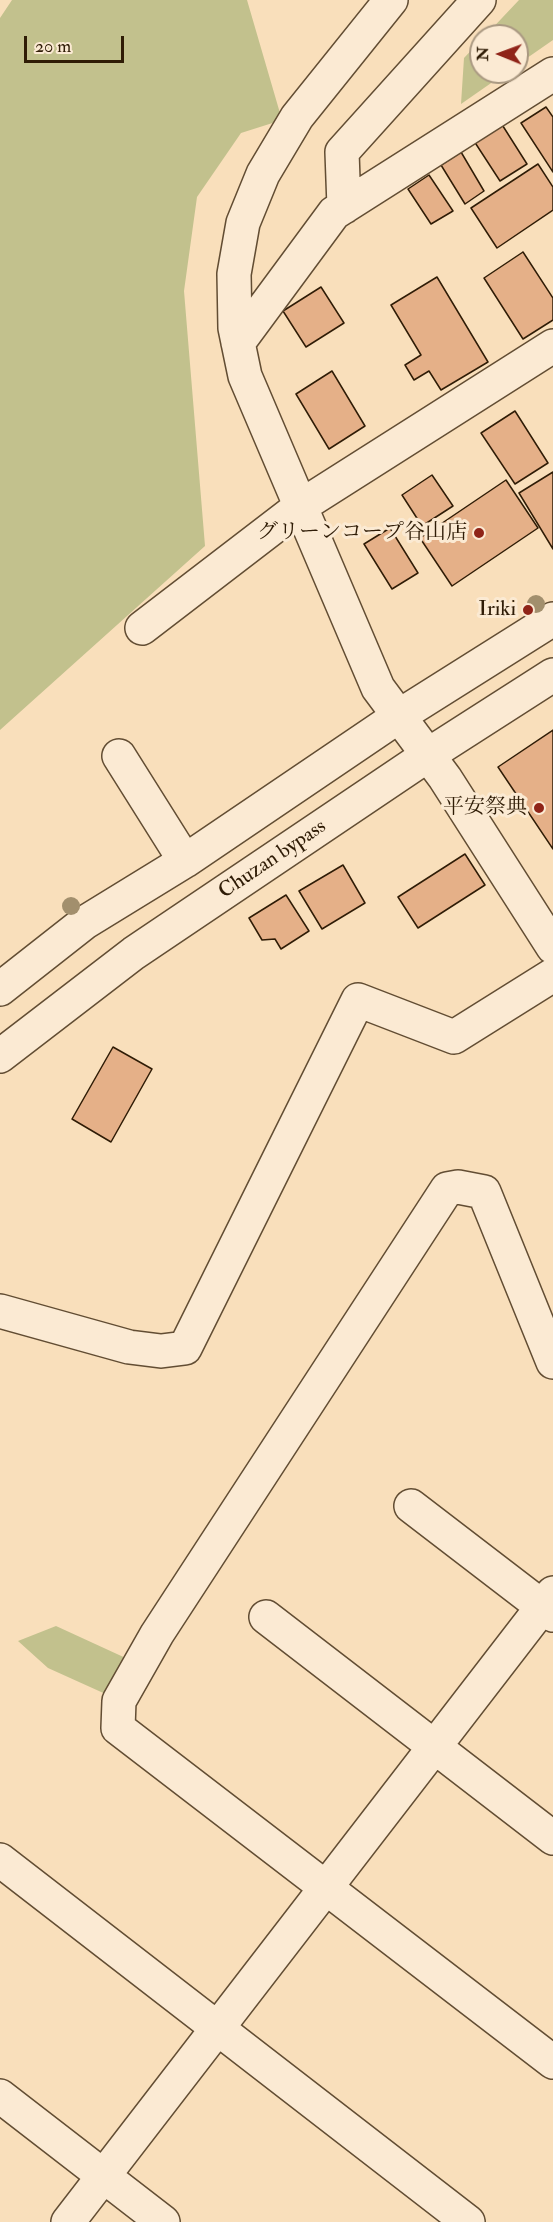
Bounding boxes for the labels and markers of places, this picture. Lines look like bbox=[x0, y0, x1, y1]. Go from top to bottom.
place label: グリーンコープ谷山店 bbox=[257, 520, 467, 546]
marker: グリーンコープ谷山店 bbox=[472, 526, 486, 540]
place label: Iriki bbox=[478, 597, 516, 623]
marker: Iriki bbox=[521, 603, 535, 617]
place label: 平安祭典 bbox=[443, 795, 527, 821]
marker: 平安祭典 bbox=[532, 801, 546, 815]

